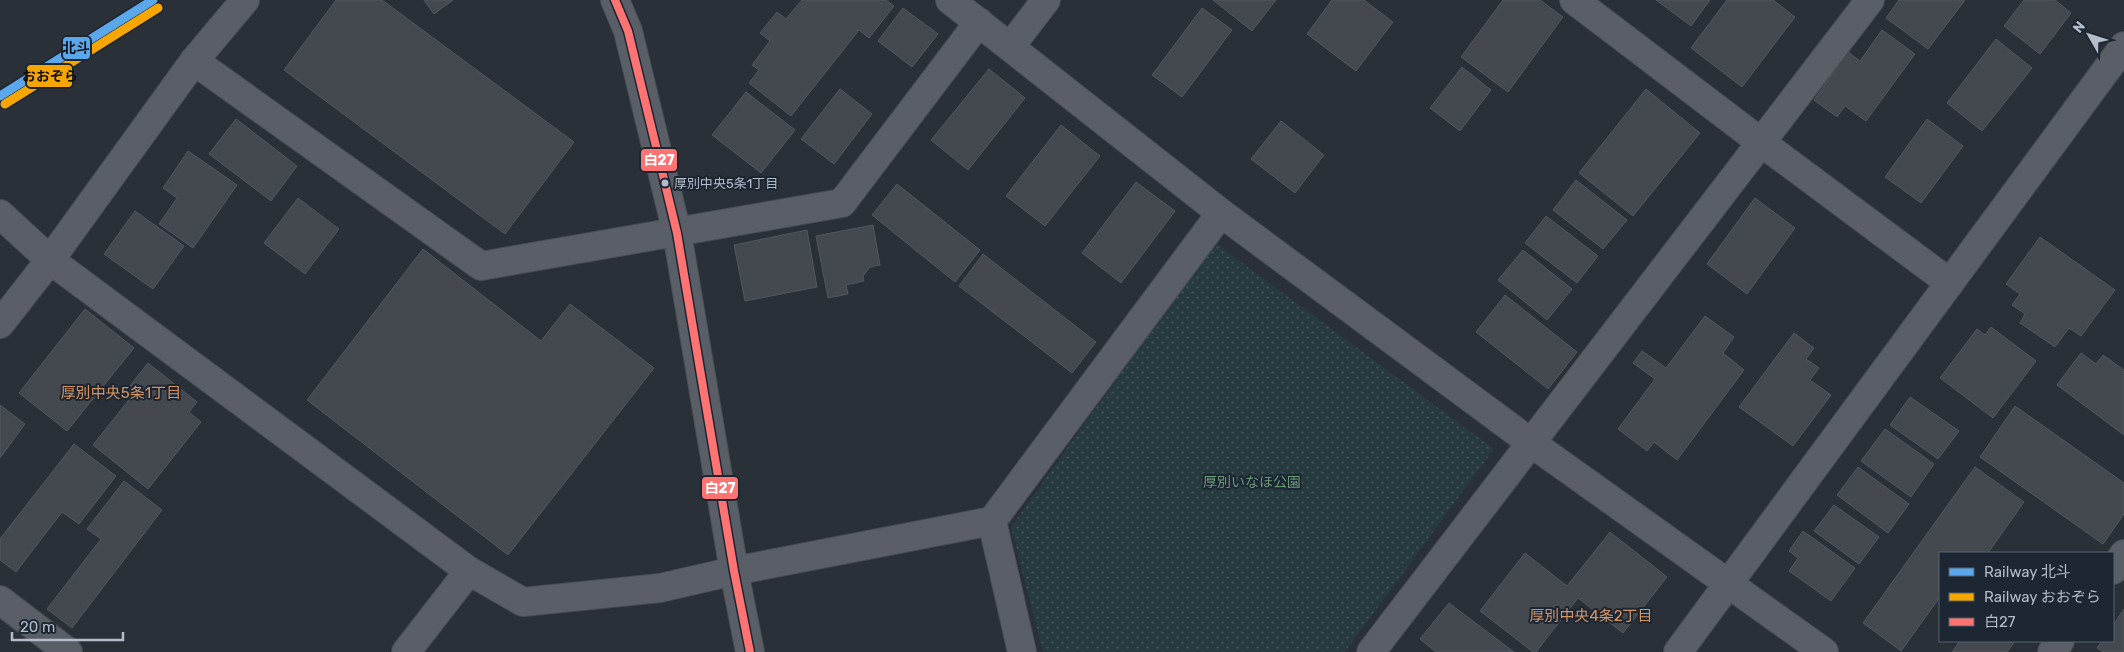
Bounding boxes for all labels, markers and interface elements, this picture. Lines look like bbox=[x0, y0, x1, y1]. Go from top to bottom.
north arrow bbox=[2064, 10, 2114, 60]
text: N bbox=[2070, 18, 2089, 36]
line badge: 北斗 bbox=[62, 36, 91, 60]
text: 北斗 bbox=[62, 40, 90, 57]
line badge: おおぞら bbox=[26, 64, 73, 88]
text: おおぞら bbox=[22, 68, 78, 85]
line badge: 白27 bbox=[640, 148, 678, 172]
text: 白27 bbox=[643, 152, 675, 169]
place label: 厚別中央5条1丁目 bbox=[674, 176, 778, 191]
marker: 厚別中央5条1丁目 bbox=[660, 178, 670, 188]
district label: 厚別中央5条1丁目 bbox=[61, 384, 181, 402]
park label: 厚別いなほ公園 bbox=[1203, 474, 1301, 491]
line badge: 白27 bbox=[701, 476, 739, 500]
text: 白27 bbox=[704, 480, 736, 497]
legend bbox=[1939, 552, 2114, 642]
text: Railway 北斗 bbox=[1984, 563, 2071, 581]
text: Railway おおぞら bbox=[1984, 588, 2101, 606]
district label: 厚別中央4条2丁目 bbox=[1529, 607, 1653, 625]
scale bar bbox=[12, 610, 124, 642]
text: 白27 bbox=[1984, 613, 2016, 631]
text: 20 m bbox=[20, 618, 55, 636]

